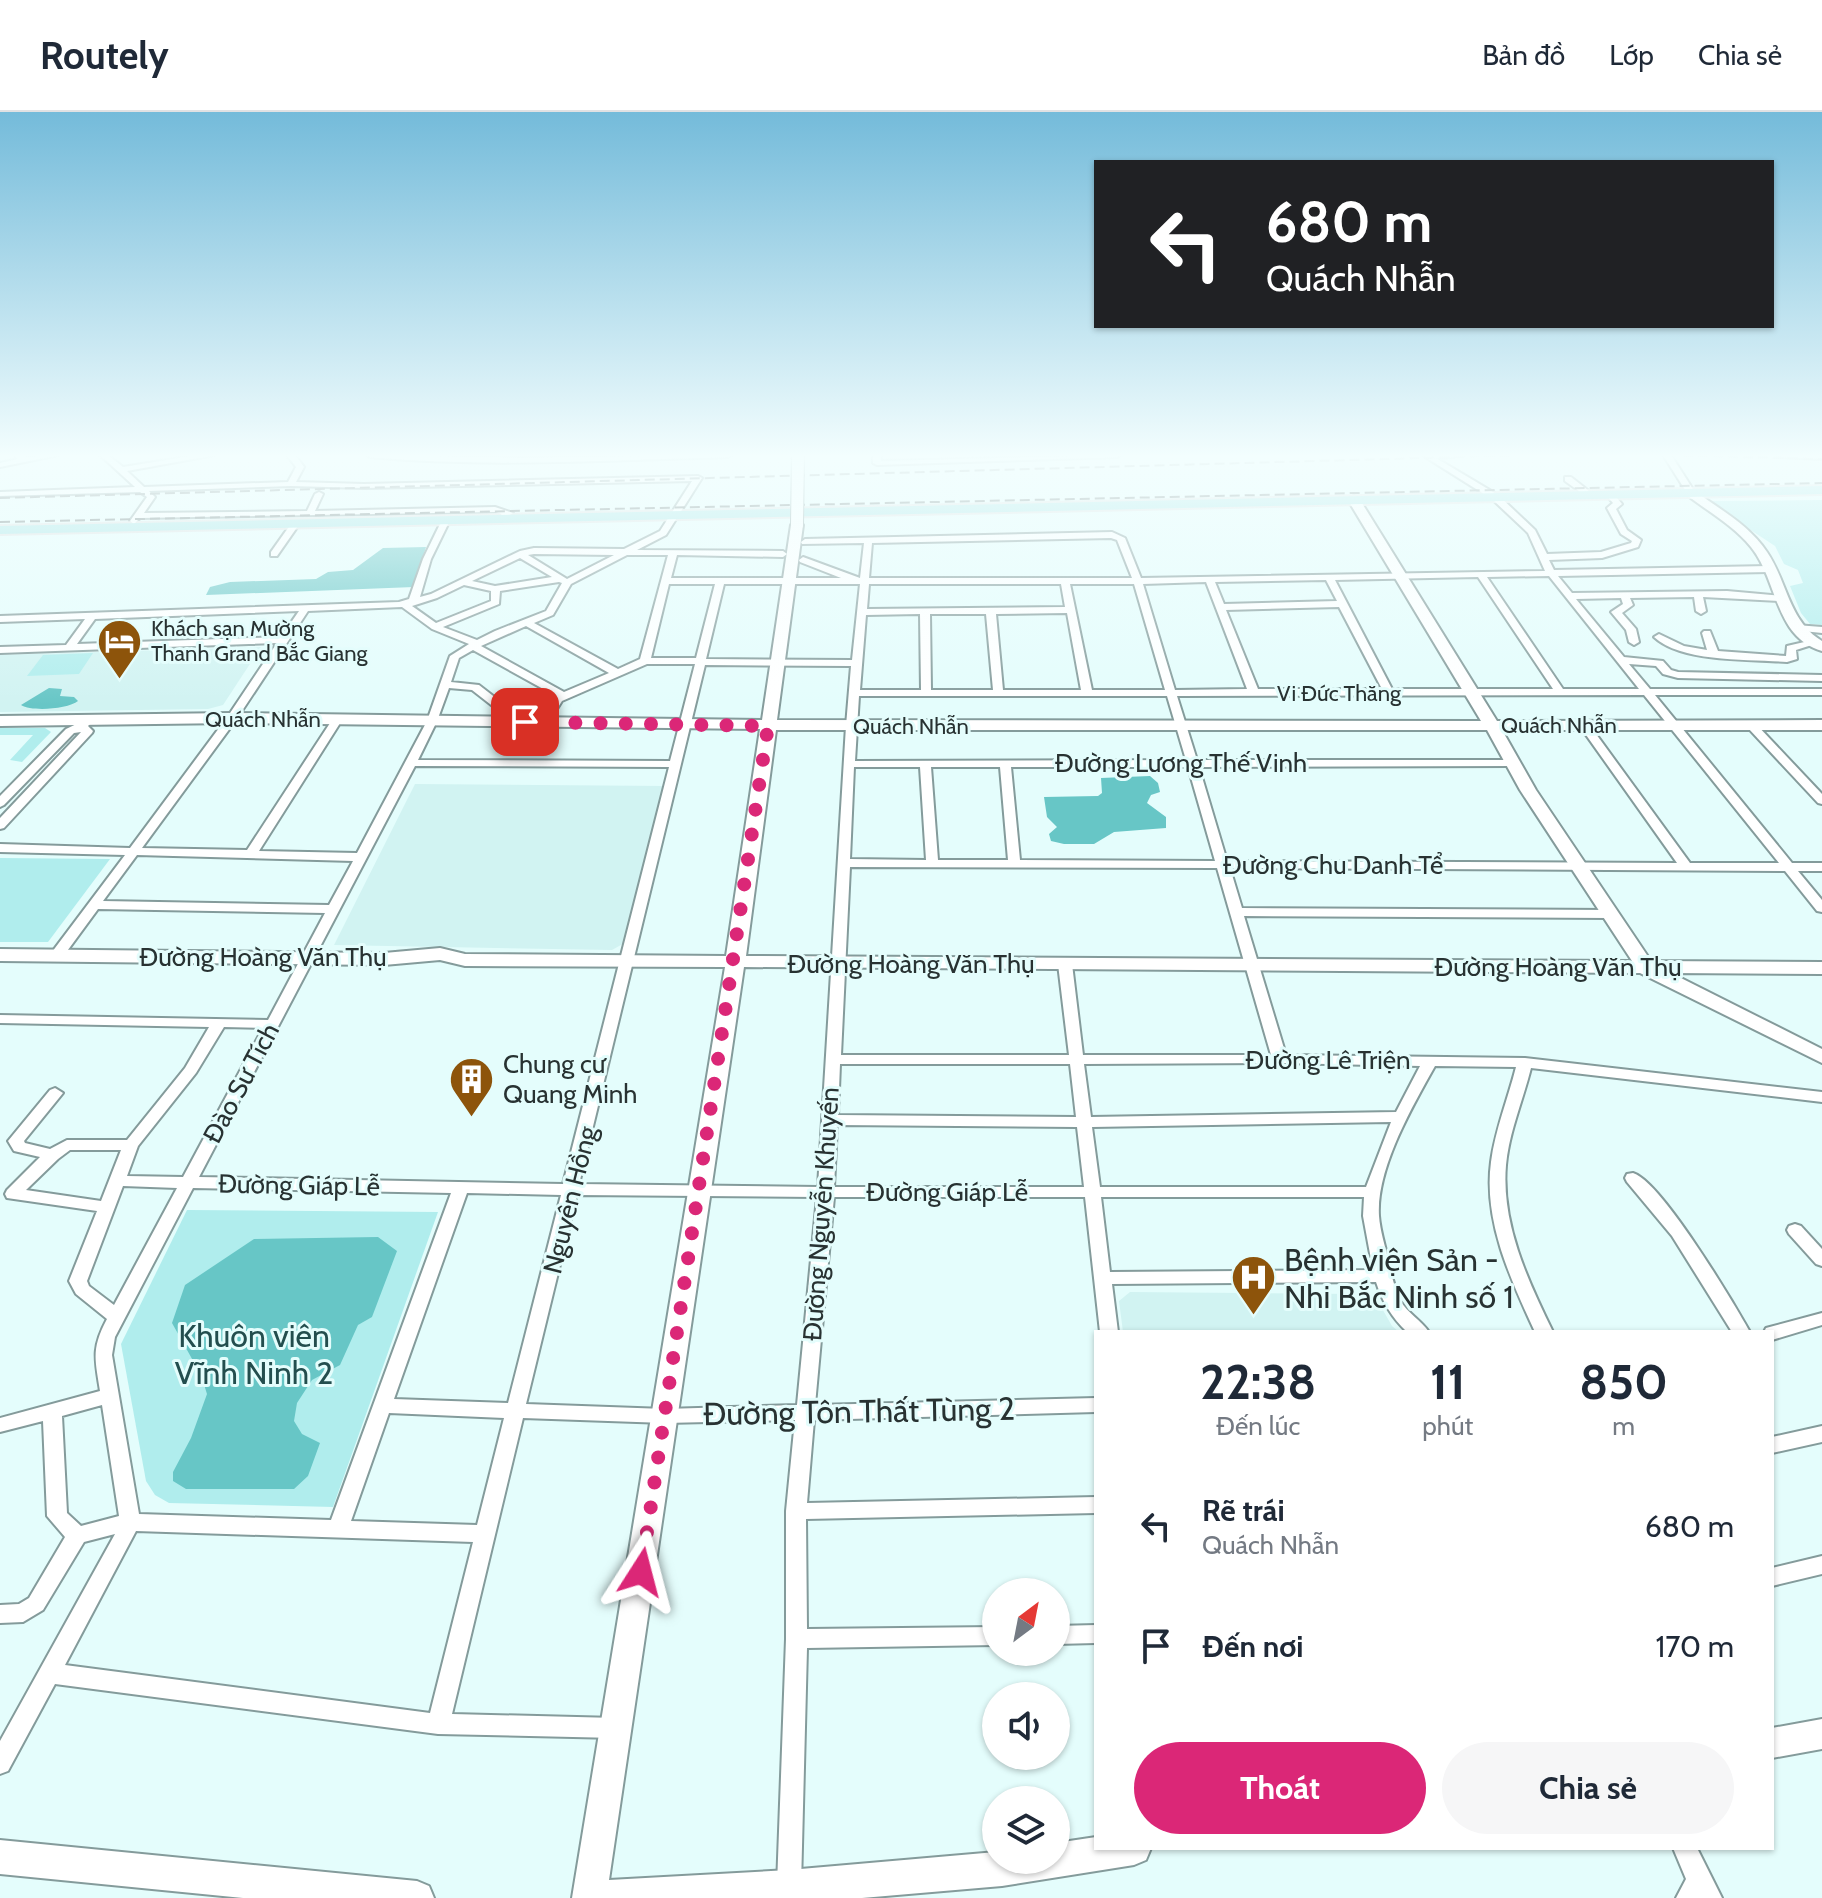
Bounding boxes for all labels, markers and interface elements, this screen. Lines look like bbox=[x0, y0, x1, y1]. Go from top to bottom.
text: Routely bbox=[40, 32, 169, 79]
text: Bản đồ bbox=[1482, 38, 1565, 72]
text: Lớp bbox=[1609, 38, 1654, 72]
text: Chia sẻ bbox=[1698, 38, 1782, 72]
text: 680 m bbox=[1266, 188, 1432, 256]
icon: left bbox=[1134, 192, 1238, 296]
text: Quách Nhẫn bbox=[1266, 256, 1456, 300]
place label: Khách sạn Mường Thanh Grand Bắc Giang bbox=[151, 615, 369, 667]
hotel icon: Khách sạn Mường Thanh Grand Bắc Giang bbox=[96, 617, 144, 680]
street label: Vi Đức Thăng bbox=[1277, 680, 1402, 707]
pin bbox=[491, 688, 559, 756]
icon: arrive bbox=[503, 700, 547, 744]
street label: Quách Nhẫn bbox=[205, 706, 321, 733]
street label: Quách Nhẫn bbox=[1501, 712, 1617, 739]
street label: Quách Nhẫn bbox=[853, 713, 969, 740]
street label: Đường Lương Thế Vinh bbox=[1055, 747, 1307, 779]
street label: Đường Chu Danh Tể bbox=[1223, 849, 1443, 881]
street label: Đường Hoàng Văn Thụ bbox=[139, 941, 387, 973]
street label: Đường Hoàng Văn Thụ bbox=[787, 948, 1035, 980]
street label: Đường Hoàng Văn Thụ bbox=[1434, 951, 1682, 983]
street label: Đào Sư Tích bbox=[196, 1018, 286, 1148]
street label: Đường Lê Triện bbox=[1245, 1044, 1411, 1076]
place label: Chung cư Quang Minh bbox=[503, 1048, 637, 1110]
building icon: Chung cư Quang Minh bbox=[448, 1055, 496, 1118]
street label: Đường Nguyễn Khuyến bbox=[796, 1086, 846, 1342]
street label: Nguyên Hồng bbox=[536, 1122, 604, 1277]
street label: Đường Giáp Lễ bbox=[218, 1168, 380, 1202]
street label: Đường Giáp Lễ bbox=[866, 1176, 1028, 1208]
place label: Bệnh viện Sản - Nhi Bắc Ninh số 1 bbox=[1284, 1240, 1514, 1316]
hospital icon: Bệnh viện Sản - Nhi Bắc Ninh số 1 bbox=[1229, 1253, 1277, 1316]
park label: Khuôn viên Vĩnh Ninh 2 bbox=[175, 1316, 333, 1392]
text: 22:38 bbox=[1200, 1353, 1316, 1411]
text: 11 bbox=[1430, 1353, 1466, 1411]
text: 850 bbox=[1579, 1353, 1668, 1411]
street label: Đường Tôn Thất Tùng 2 bbox=[703, 1389, 1015, 1433]
text: Đến lúc bbox=[1216, 1410, 1300, 1442]
text: phút bbox=[1422, 1410, 1473, 1442]
text: m bbox=[1612, 1410, 1635, 1442]
text: Rẽ trái bbox=[1202, 1492, 1285, 1529]
icon: left bbox=[1134, 1504, 1178, 1548]
text: 680 m bbox=[1645, 1508, 1734, 1545]
text: Quách Nhẫn bbox=[1202, 1529, 1339, 1561]
position arrow bbox=[599, 1530, 683, 1614]
north arrow bbox=[982, 1578, 1070, 1666]
map controls bbox=[982, 1578, 1070, 1874]
icon: arrive bbox=[1134, 1624, 1178, 1668]
text: Đến nơi bbox=[1202, 1628, 1304, 1665]
text: 170 m bbox=[1655, 1628, 1734, 1665]
button: sound bbox=[982, 1682, 1070, 1770]
button: Thoát bbox=[1134, 1742, 1426, 1834]
button: Chia sẻ bbox=[1442, 1742, 1734, 1834]
button: layers bbox=[982, 1786, 1070, 1874]

